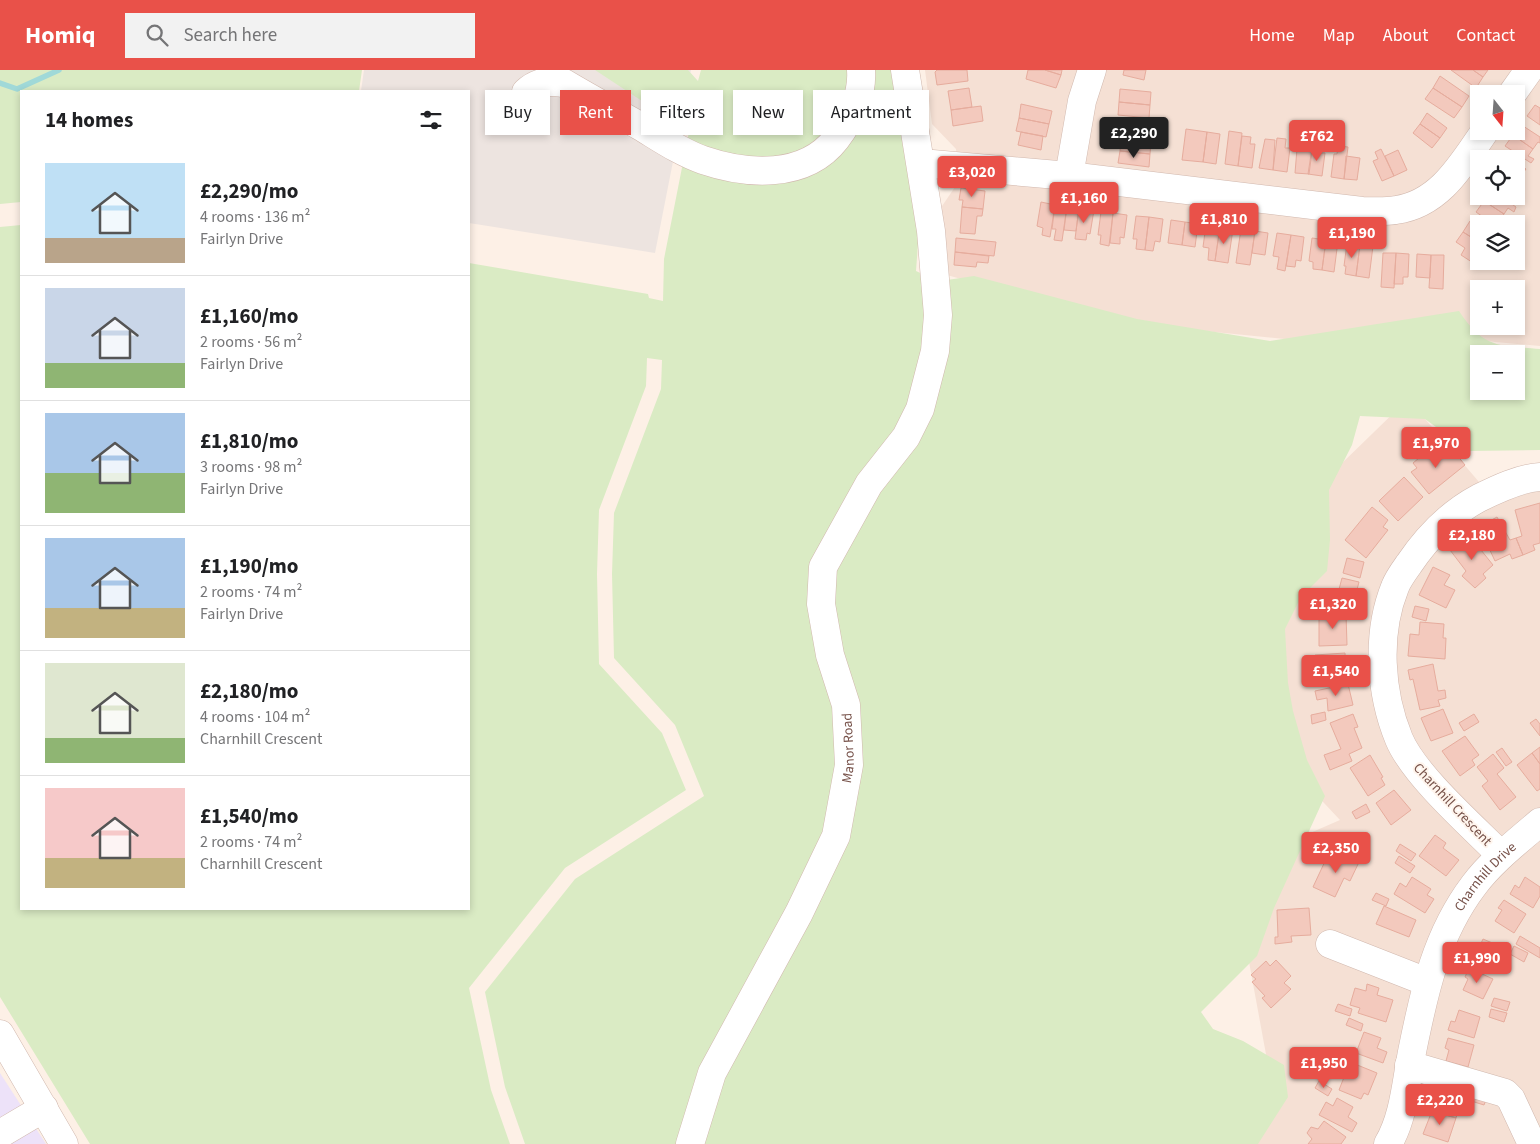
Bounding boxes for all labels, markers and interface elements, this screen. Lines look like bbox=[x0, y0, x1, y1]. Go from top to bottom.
search box bbox=[125, 13, 475, 58]
text: Homiq bbox=[25, 18, 95, 53]
icon: search bbox=[143, 21, 171, 49]
text: Search here bbox=[183, 22, 277, 49]
text: Home bbox=[1249, 23, 1295, 48]
text: Map bbox=[1323, 23, 1355, 48]
text: About bbox=[1383, 23, 1428, 48]
text: Contact bbox=[1456, 23, 1515, 48]
north arrow bbox=[1470, 85, 1525, 140]
map controls bbox=[1470, 85, 1525, 400]
chip: Buy bbox=[485, 90, 550, 135]
chip: Rent bbox=[560, 90, 631, 135]
chip: Filters bbox=[641, 90, 723, 135]
chip: New bbox=[733, 90, 803, 135]
chip: Apartment bbox=[813, 90, 929, 135]
text: 14 homes bbox=[45, 105, 133, 135]
icon: filters bbox=[417, 106, 445, 134]
pin: £2,290 bbox=[1093, 116, 1175, 159]
pin: £762 bbox=[1287, 119, 1347, 162]
text: £2,290 bbox=[1110, 122, 1158, 144]
text: £762 bbox=[1300, 125, 1334, 147]
button: locate bbox=[1470, 150, 1525, 205]
pin: £3,020 bbox=[931, 156, 1013, 198]
text: £3,020 bbox=[948, 161, 996, 183]
text: £2,290/mo bbox=[200, 176, 299, 206]
pin: £1,160 bbox=[1043, 182, 1125, 224]
icon: home bbox=[85, 183, 145, 243]
text: £1,160 bbox=[1060, 187, 1108, 209]
pin: £1,810 bbox=[1183, 202, 1265, 245]
text: 4 rooms · 136 m² bbox=[200, 206, 310, 228]
text: £1,810 bbox=[1200, 208, 1248, 230]
button: layers bbox=[1470, 215, 1525, 270]
pin: £1,190 bbox=[1311, 216, 1393, 259]
text: £1,190 bbox=[1328, 222, 1376, 244]
text: Fairlyn Drive bbox=[200, 228, 283, 250]
button: + bbox=[1470, 280, 1525, 335]
text: £1,160/mo bbox=[200, 301, 299, 331]
icon: home bbox=[85, 308, 145, 368]
text: 2 rooms · 56 m² bbox=[200, 331, 302, 353]
button: − bbox=[1470, 345, 1525, 400]
text: Fairlyn Drive bbox=[200, 353, 283, 375]
text: £1,810/mo bbox=[200, 426, 299, 456]
pin: £1,970 bbox=[1395, 426, 1477, 469]
text: £1,970 bbox=[1412, 432, 1460, 454]
icon: home bbox=[85, 433, 145, 493]
text: 3 rooms · 98 m² bbox=[200, 456, 302, 478]
text: Fairlyn Drive bbox=[200, 478, 283, 500]
pin: £2,180 bbox=[1431, 518, 1513, 561]
text: £2,180 bbox=[1448, 524, 1496, 546]
text: £1,190/mo bbox=[200, 551, 299, 581]
icon: home bbox=[85, 558, 145, 618]
text: 2 rooms · 74 m² bbox=[200, 581, 302, 603]
pin: £1,320 bbox=[1292, 588, 1374, 630]
text: £1,320 bbox=[1309, 593, 1357, 615]
text: Fairlyn Drive bbox=[200, 603, 283, 625]
pin: £1,540 bbox=[1295, 654, 1377, 697]
text: £1,540 bbox=[1312, 660, 1360, 682]
text: £2,180/mo bbox=[200, 676, 299, 706]
icon: home bbox=[85, 683, 145, 743]
text: 4 rooms · 104 m² bbox=[200, 706, 310, 728]
street label: Manor Road bbox=[837, 712, 860, 785]
text: Charnhill Crescent bbox=[200, 728, 322, 750]
street label: Charnhill Crescent bbox=[1408, 759, 1496, 851]
text: £1,540/mo bbox=[200, 801, 299, 831]
icon: home bbox=[85, 808, 145, 868]
text: 2 rooms · 74 m² bbox=[200, 831, 302, 853]
pin: £2,350 bbox=[1295, 832, 1377, 874]
text: £2,350 bbox=[1312, 837, 1360, 859]
street label: Charnhill Drive bbox=[1450, 838, 1521, 915]
text: Charnhill Crescent bbox=[200, 853, 322, 875]
pin: £1,990 bbox=[1436, 942, 1518, 984]
text: £1,990 bbox=[1453, 947, 1501, 969]
pin: £1,950 bbox=[1283, 1046, 1365, 1089]
text: £1,950 bbox=[1300, 1052, 1348, 1074]
pin: £2,220 bbox=[1399, 1084, 1481, 1126]
text: £2,220 bbox=[1416, 1089, 1464, 1111]

